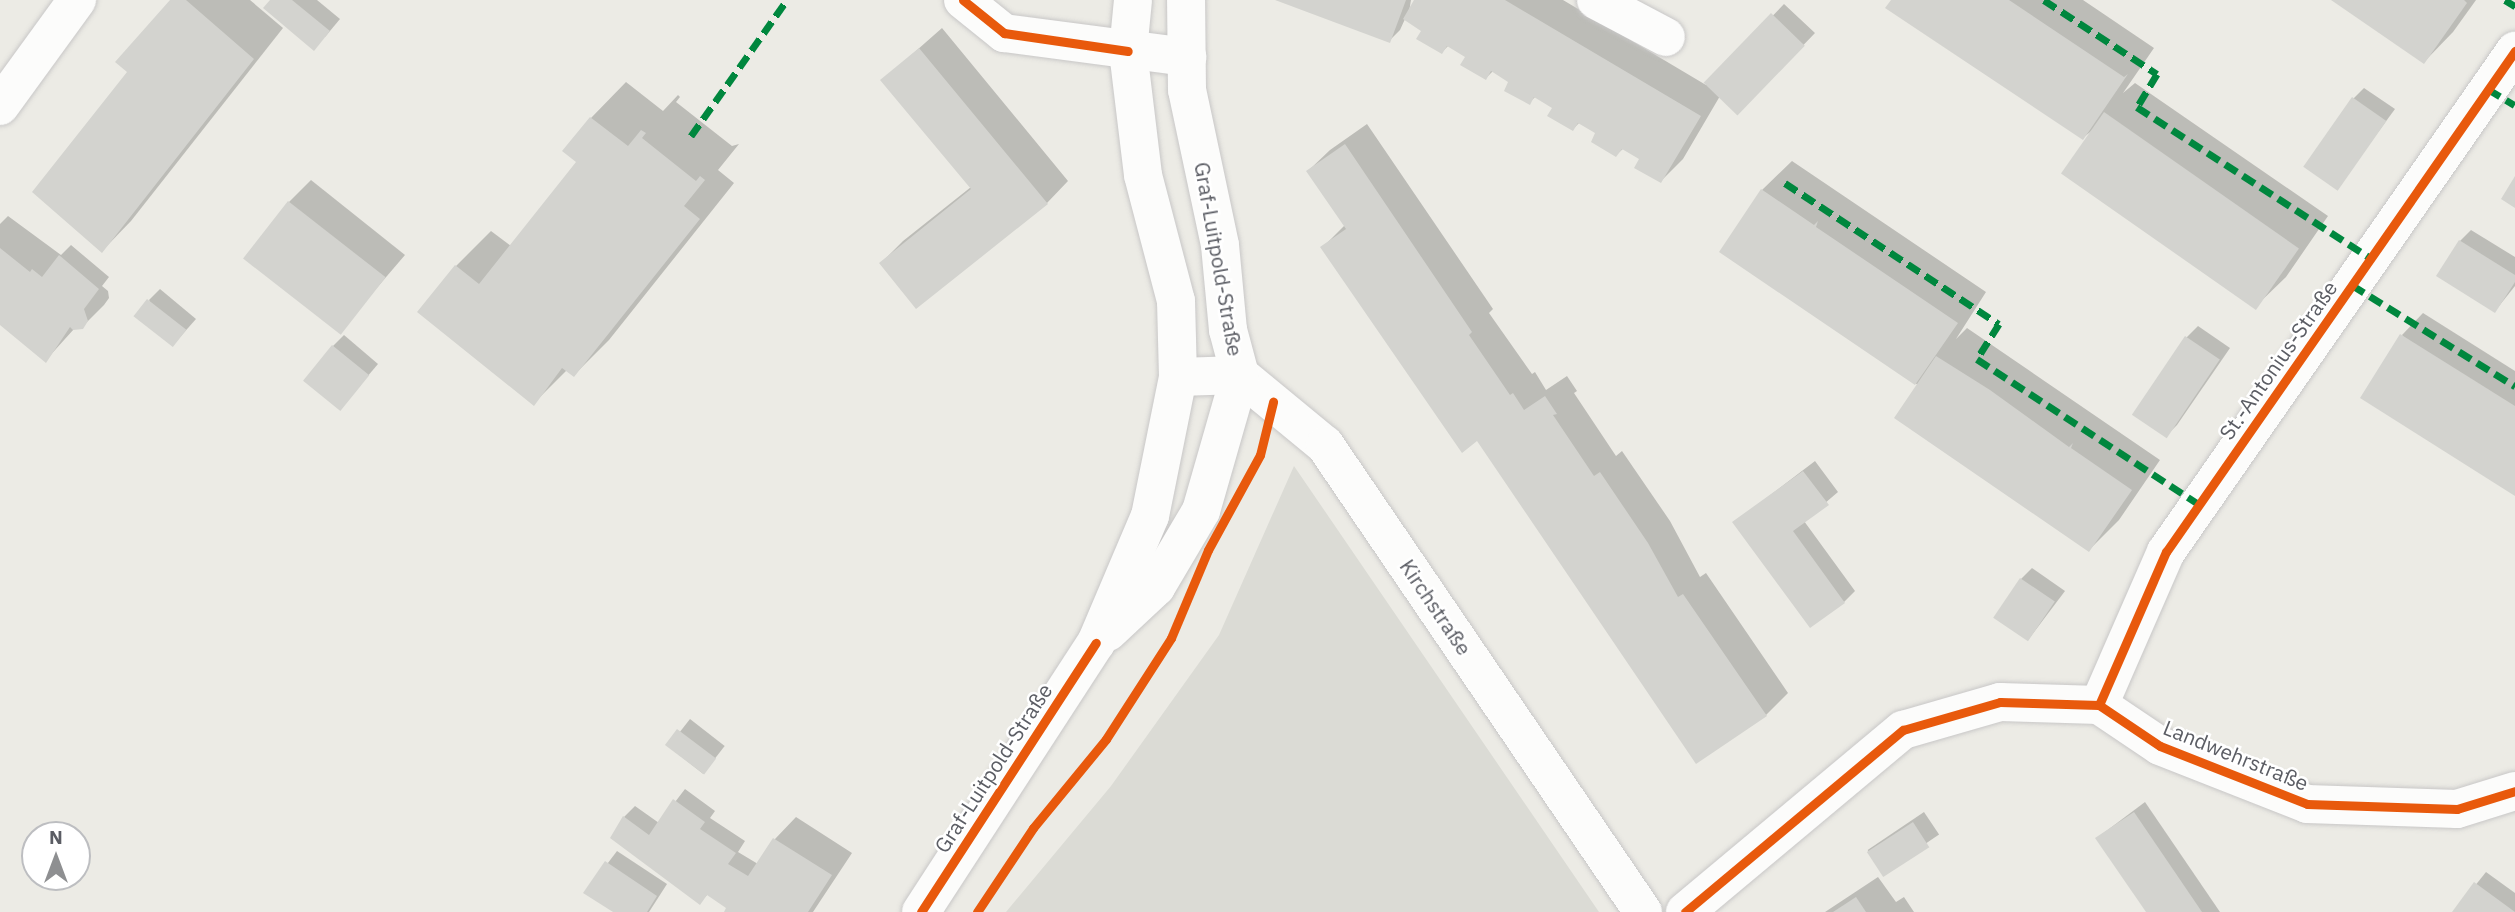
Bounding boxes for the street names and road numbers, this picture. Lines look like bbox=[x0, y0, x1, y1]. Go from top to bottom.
street label: Graf-Luitpold-Straße bbox=[1190, 160, 1248, 358]
street label: St.-Antonius-Straße bbox=[2214, 276, 2342, 444]
street label: Kirchstraße bbox=[1395, 554, 1477, 660]
street label: Graf-Luitpold-Straße bbox=[929, 679, 1057, 857]
street label: Landwehrstraße bbox=[2160, 714, 2312, 796]

